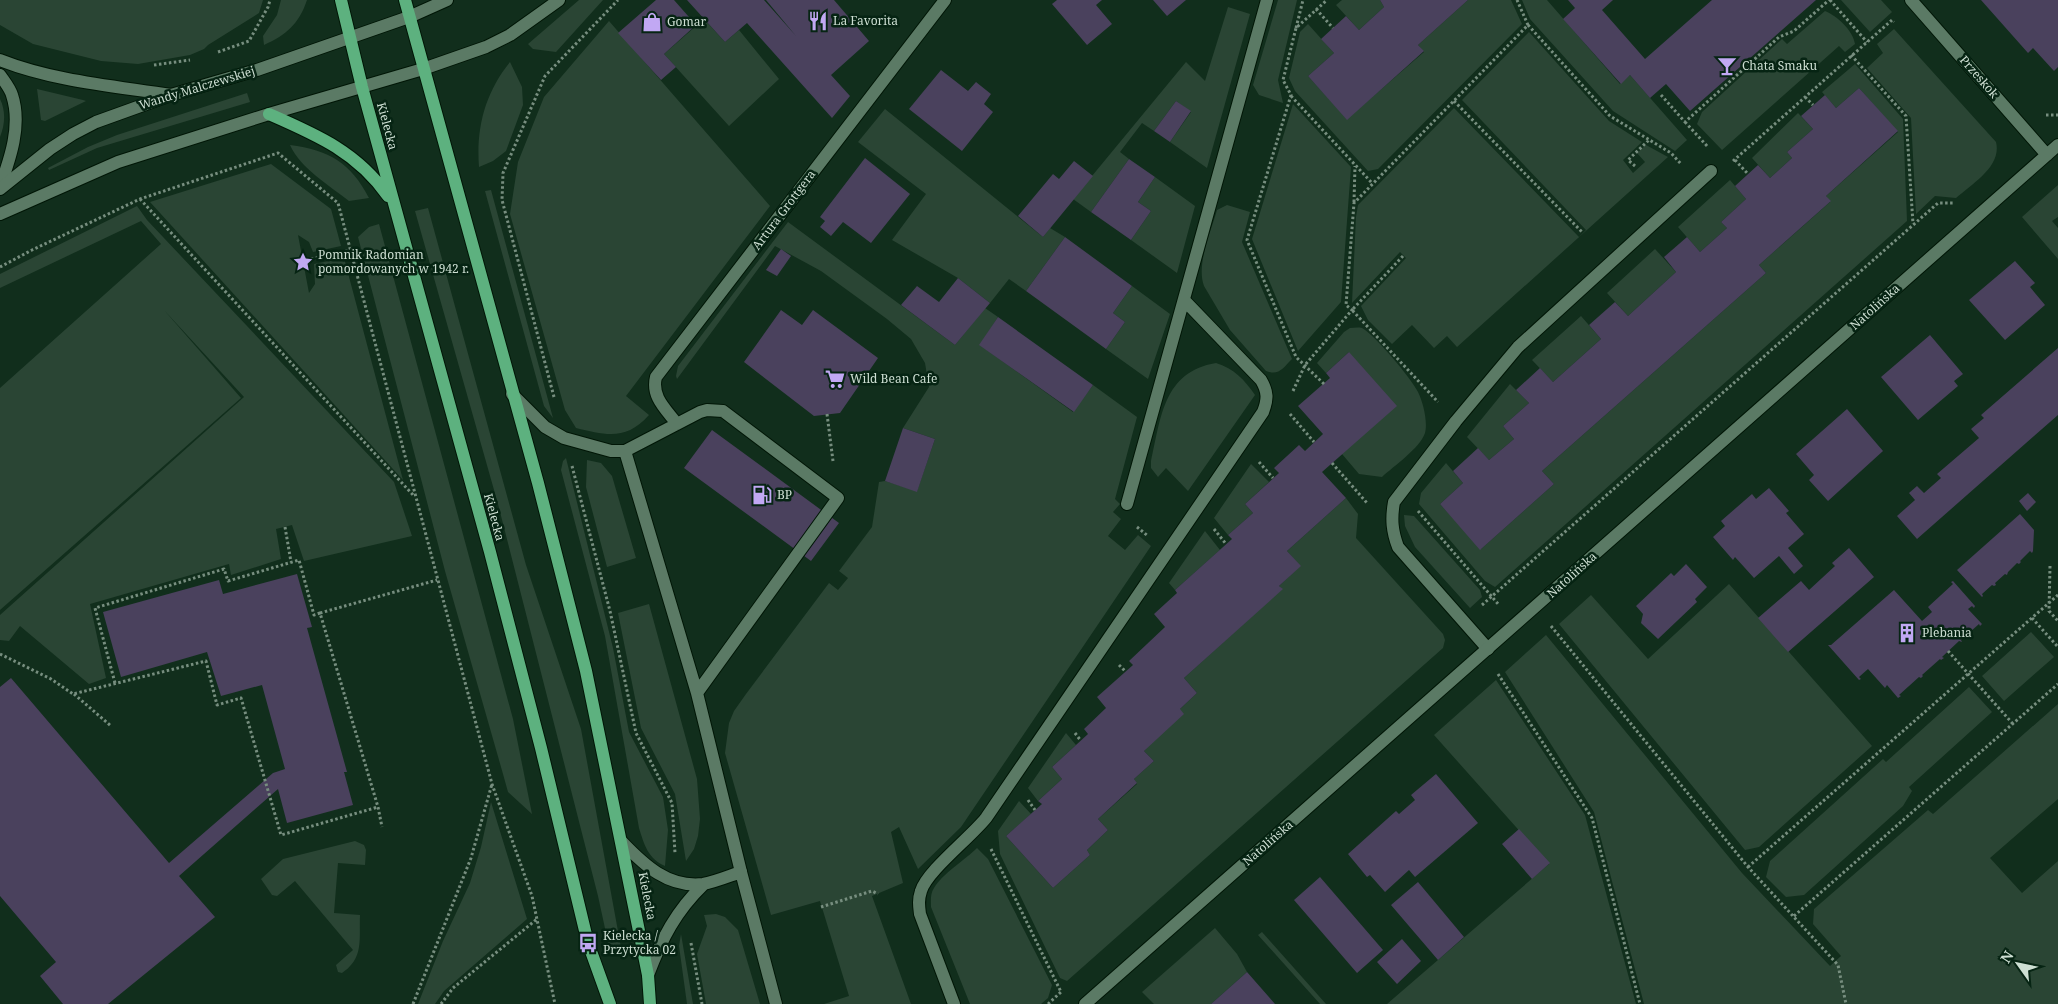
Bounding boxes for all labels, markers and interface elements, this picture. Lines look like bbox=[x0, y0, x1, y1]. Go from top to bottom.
restaurant icon: La Favorita bbox=[807, 10, 829, 32]
shop icon: Gomar bbox=[641, 11, 663, 33]
place label: La Favorita bbox=[833, 12, 898, 29]
place label: Gomar bbox=[667, 13, 707, 30]
street label: Przeskok bbox=[1956, 52, 2003, 102]
bar icon: Chata Smaku bbox=[1716, 55, 1738, 77]
place label: Chata Smaku bbox=[1742, 57, 1817, 74]
street label: Wandy Malczewskiej bbox=[137, 62, 257, 113]
street label: Kielecka bbox=[373, 100, 402, 152]
street label: Artura Grottgera bbox=[748, 166, 819, 253]
place label: Pomnik Radomian pomordowanych w 1942 r. bbox=[318, 246, 469, 277]
place icon: Pomnik Radomian pomordowanych w 1942 r. bbox=[292, 251, 314, 273]
street label: Natolińska bbox=[1846, 280, 1903, 334]
supermarket icon: Wild Bean Cafe bbox=[824, 368, 846, 390]
place label: Wild Bean Cafe bbox=[850, 370, 937, 387]
fuel station icon: BP bbox=[751, 484, 773, 506]
place label: BP bbox=[777, 486, 792, 503]
street label: Kielecka bbox=[480, 491, 509, 543]
street label: Natolińska bbox=[1543, 548, 1600, 602]
building icon: Plebania bbox=[1896, 622, 1918, 644]
place label: Plebania bbox=[1922, 624, 1972, 641]
street label: Natolińska bbox=[1239, 816, 1297, 869]
street label: Kielecka bbox=[635, 870, 661, 922]
place label: Kielecka / Przytycka 02 bbox=[603, 927, 676, 958]
bus stop icon: Kielecka / Przytycka 02 bbox=[577, 932, 599, 954]
north arrow bbox=[1993, 939, 2043, 989]
text: N bbox=[1996, 947, 2018, 966]

